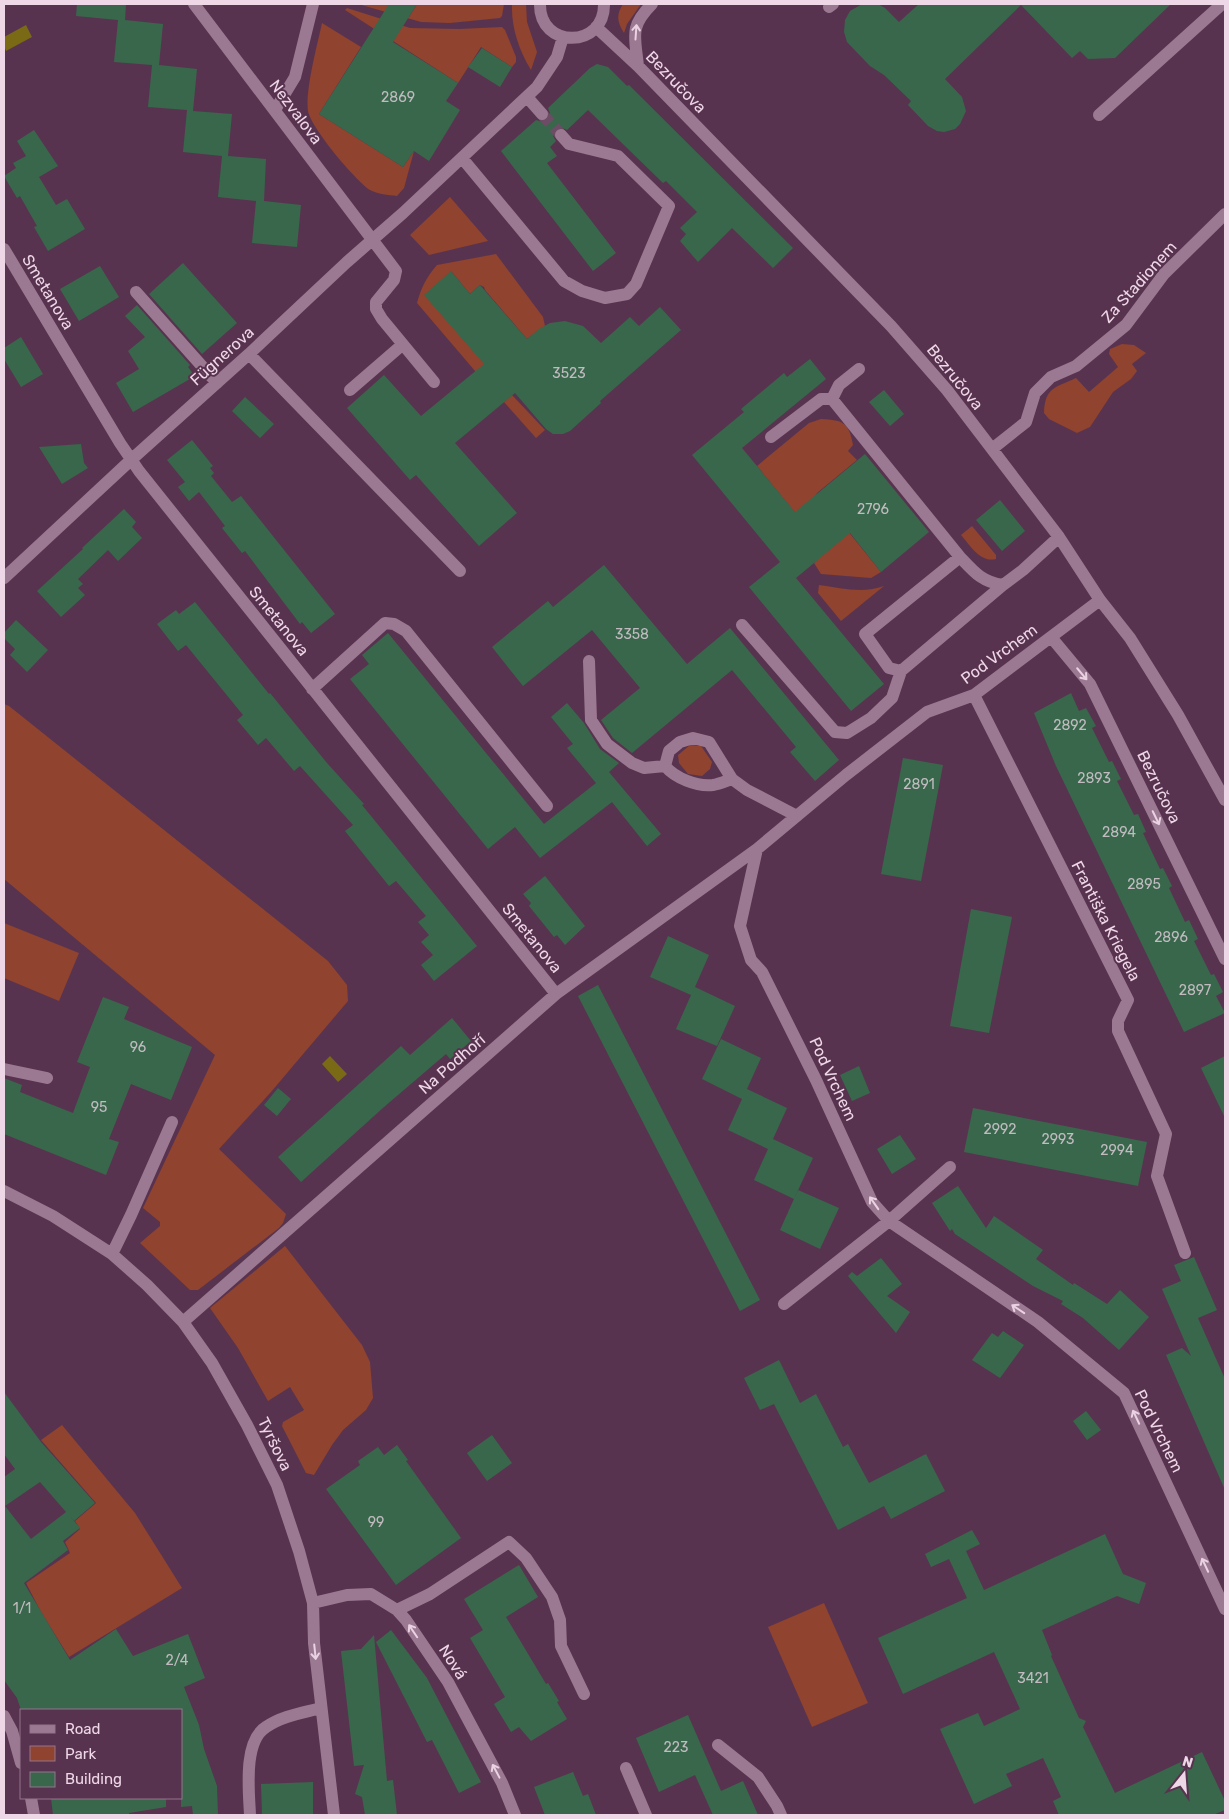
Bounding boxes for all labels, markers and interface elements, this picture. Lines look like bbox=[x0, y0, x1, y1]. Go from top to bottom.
one-way arrow bbox=[631, 25, 641, 41]
street label: Bezručova bbox=[642, 47, 710, 117]
street label: Nezvalova bbox=[266, 76, 326, 148]
house number: 2869 bbox=[381, 89, 415, 106]
street label: Za Stadionem bbox=[1098, 237, 1180, 327]
street label: Smetanova bbox=[18, 251, 78, 333]
street label: Fügnerova bbox=[186, 322, 258, 390]
street label: Bezručova bbox=[923, 340, 987, 414]
house number: 3523 bbox=[552, 365, 586, 382]
house number: 2796 bbox=[857, 501, 889, 518]
street label: Smetanova bbox=[245, 582, 313, 660]
street label: Pod Vrchem bbox=[957, 620, 1041, 688]
house number: 3358 bbox=[615, 626, 649, 643]
one-way arrow bbox=[1076, 667, 1087, 680]
house number: 2892 bbox=[1053, 717, 1087, 734]
street label: Bezručova bbox=[1133, 748, 1185, 826]
house number: 2893 bbox=[1077, 770, 1111, 787]
house number: 2891 bbox=[903, 776, 935, 793]
one-way arrow bbox=[1151, 811, 1161, 826]
house number: 2894 bbox=[1102, 824, 1136, 841]
street label: Františka Kriegela bbox=[1067, 858, 1145, 984]
house number: 2895 bbox=[1127, 876, 1161, 893]
street label: Smetanova bbox=[498, 899, 566, 977]
house number: 2896 bbox=[1154, 929, 1188, 946]
house number: 2897 bbox=[1179, 982, 1211, 999]
street label: Na Podhoří bbox=[415, 1029, 490, 1098]
street label: Pod Vrchem bbox=[805, 1034, 861, 1124]
house number: 96 bbox=[130, 1039, 146, 1056]
house number: 95 bbox=[91, 1099, 107, 1116]
house number: 2992 bbox=[983, 1121, 1017, 1138]
house number: 2993 bbox=[1041, 1131, 1075, 1148]
house number: 2994 bbox=[1100, 1142, 1134, 1159]
one-way arrow bbox=[869, 1196, 879, 1210]
one-way arrow bbox=[1011, 1304, 1025, 1314]
street label: Pod Vrchem bbox=[1131, 1386, 1187, 1476]
one-way arrow bbox=[1130, 1410, 1140, 1425]
street label: Tyršova bbox=[254, 1414, 296, 1474]
house number: 99 bbox=[368, 1514, 384, 1531]
one-way arrow bbox=[1199, 1558, 1209, 1573]
house number: 1/1 bbox=[13, 1600, 31, 1617]
one-way arrow bbox=[408, 1624, 418, 1638]
street label: Nová bbox=[435, 1641, 471, 1683]
one-way arrow bbox=[310, 1643, 320, 1659]
house number: 2/4 bbox=[166, 1652, 189, 1669]
house number: 3421 bbox=[1017, 1670, 1049, 1687]
legend bbox=[20, 1709, 182, 1799]
text: Road bbox=[65, 1720, 101, 1738]
house number: 223 bbox=[664, 1739, 688, 1756]
text: Park bbox=[65, 1745, 96, 1763]
north arrow bbox=[1159, 1749, 1209, 1799]
text: N bbox=[1180, 1752, 1195, 1772]
one-way arrow bbox=[491, 1763, 501, 1778]
text: Building bbox=[65, 1770, 122, 1788]

